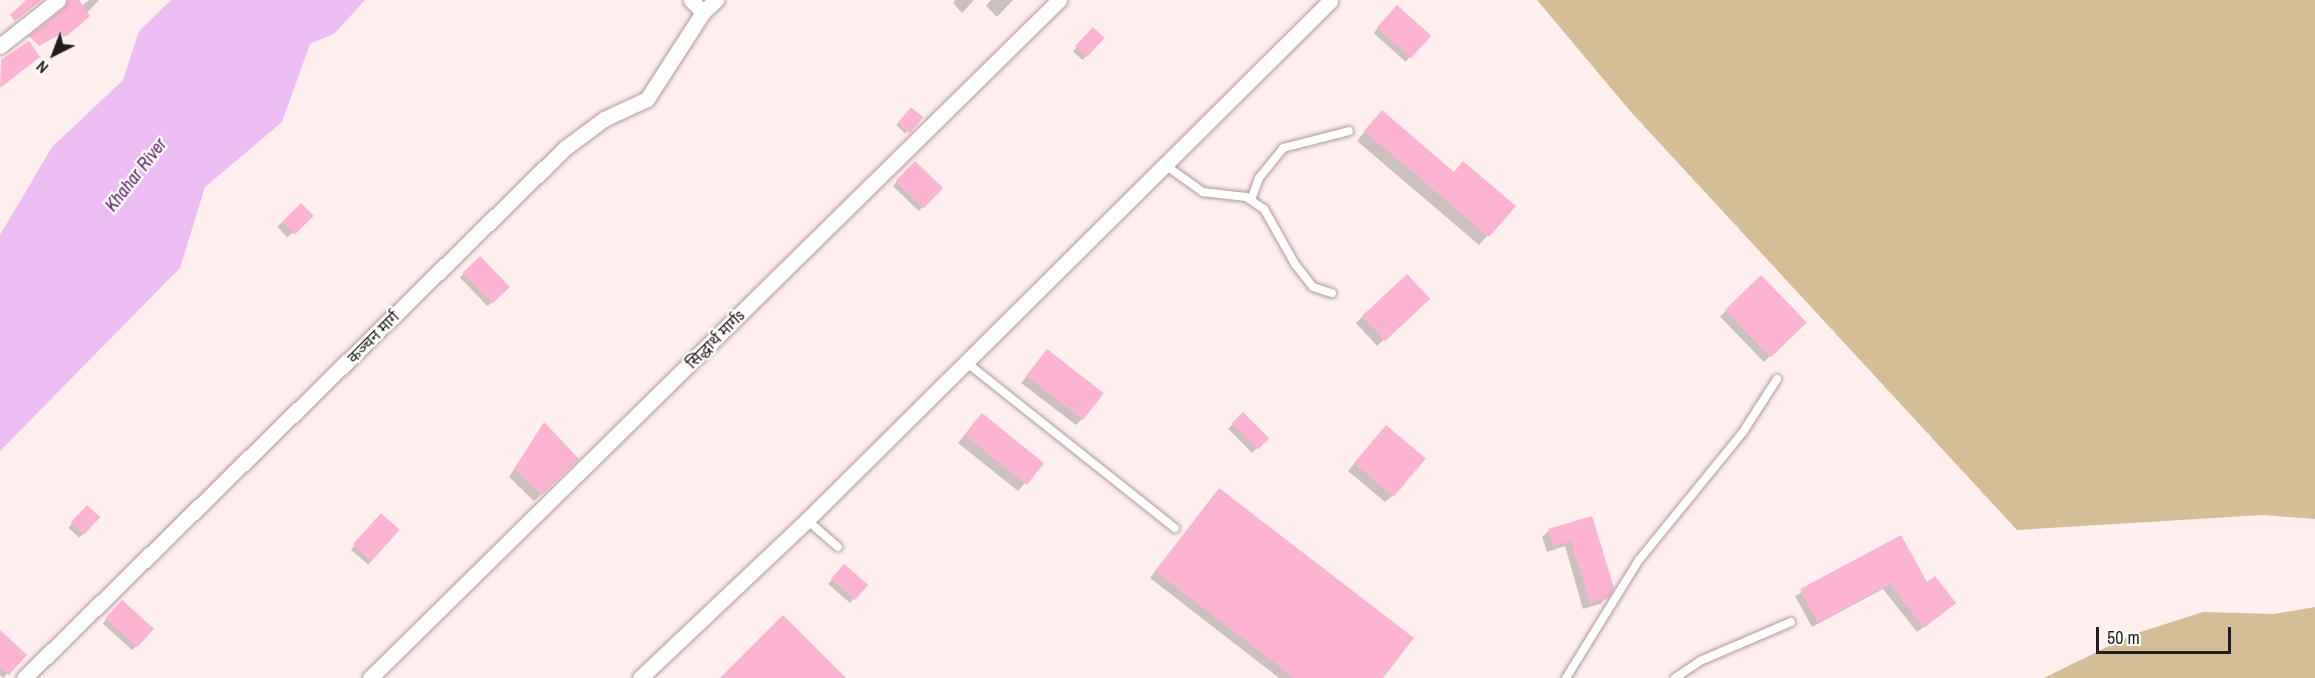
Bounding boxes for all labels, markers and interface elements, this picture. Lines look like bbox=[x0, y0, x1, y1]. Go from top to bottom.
north arrow bbox=[24, 24, 84, 84]
text: N bbox=[31, 56, 53, 79]
water label: Khahar River bbox=[101, 134, 171, 216]
street label: सिद्धार्थ मार्गs bbox=[682, 306, 748, 372]
street label: कञ्चन मार्ग bbox=[343, 307, 403, 367]
scale bar bbox=[2099, 615, 2234, 653]
text: 50 m bbox=[2107, 625, 2140, 650]

